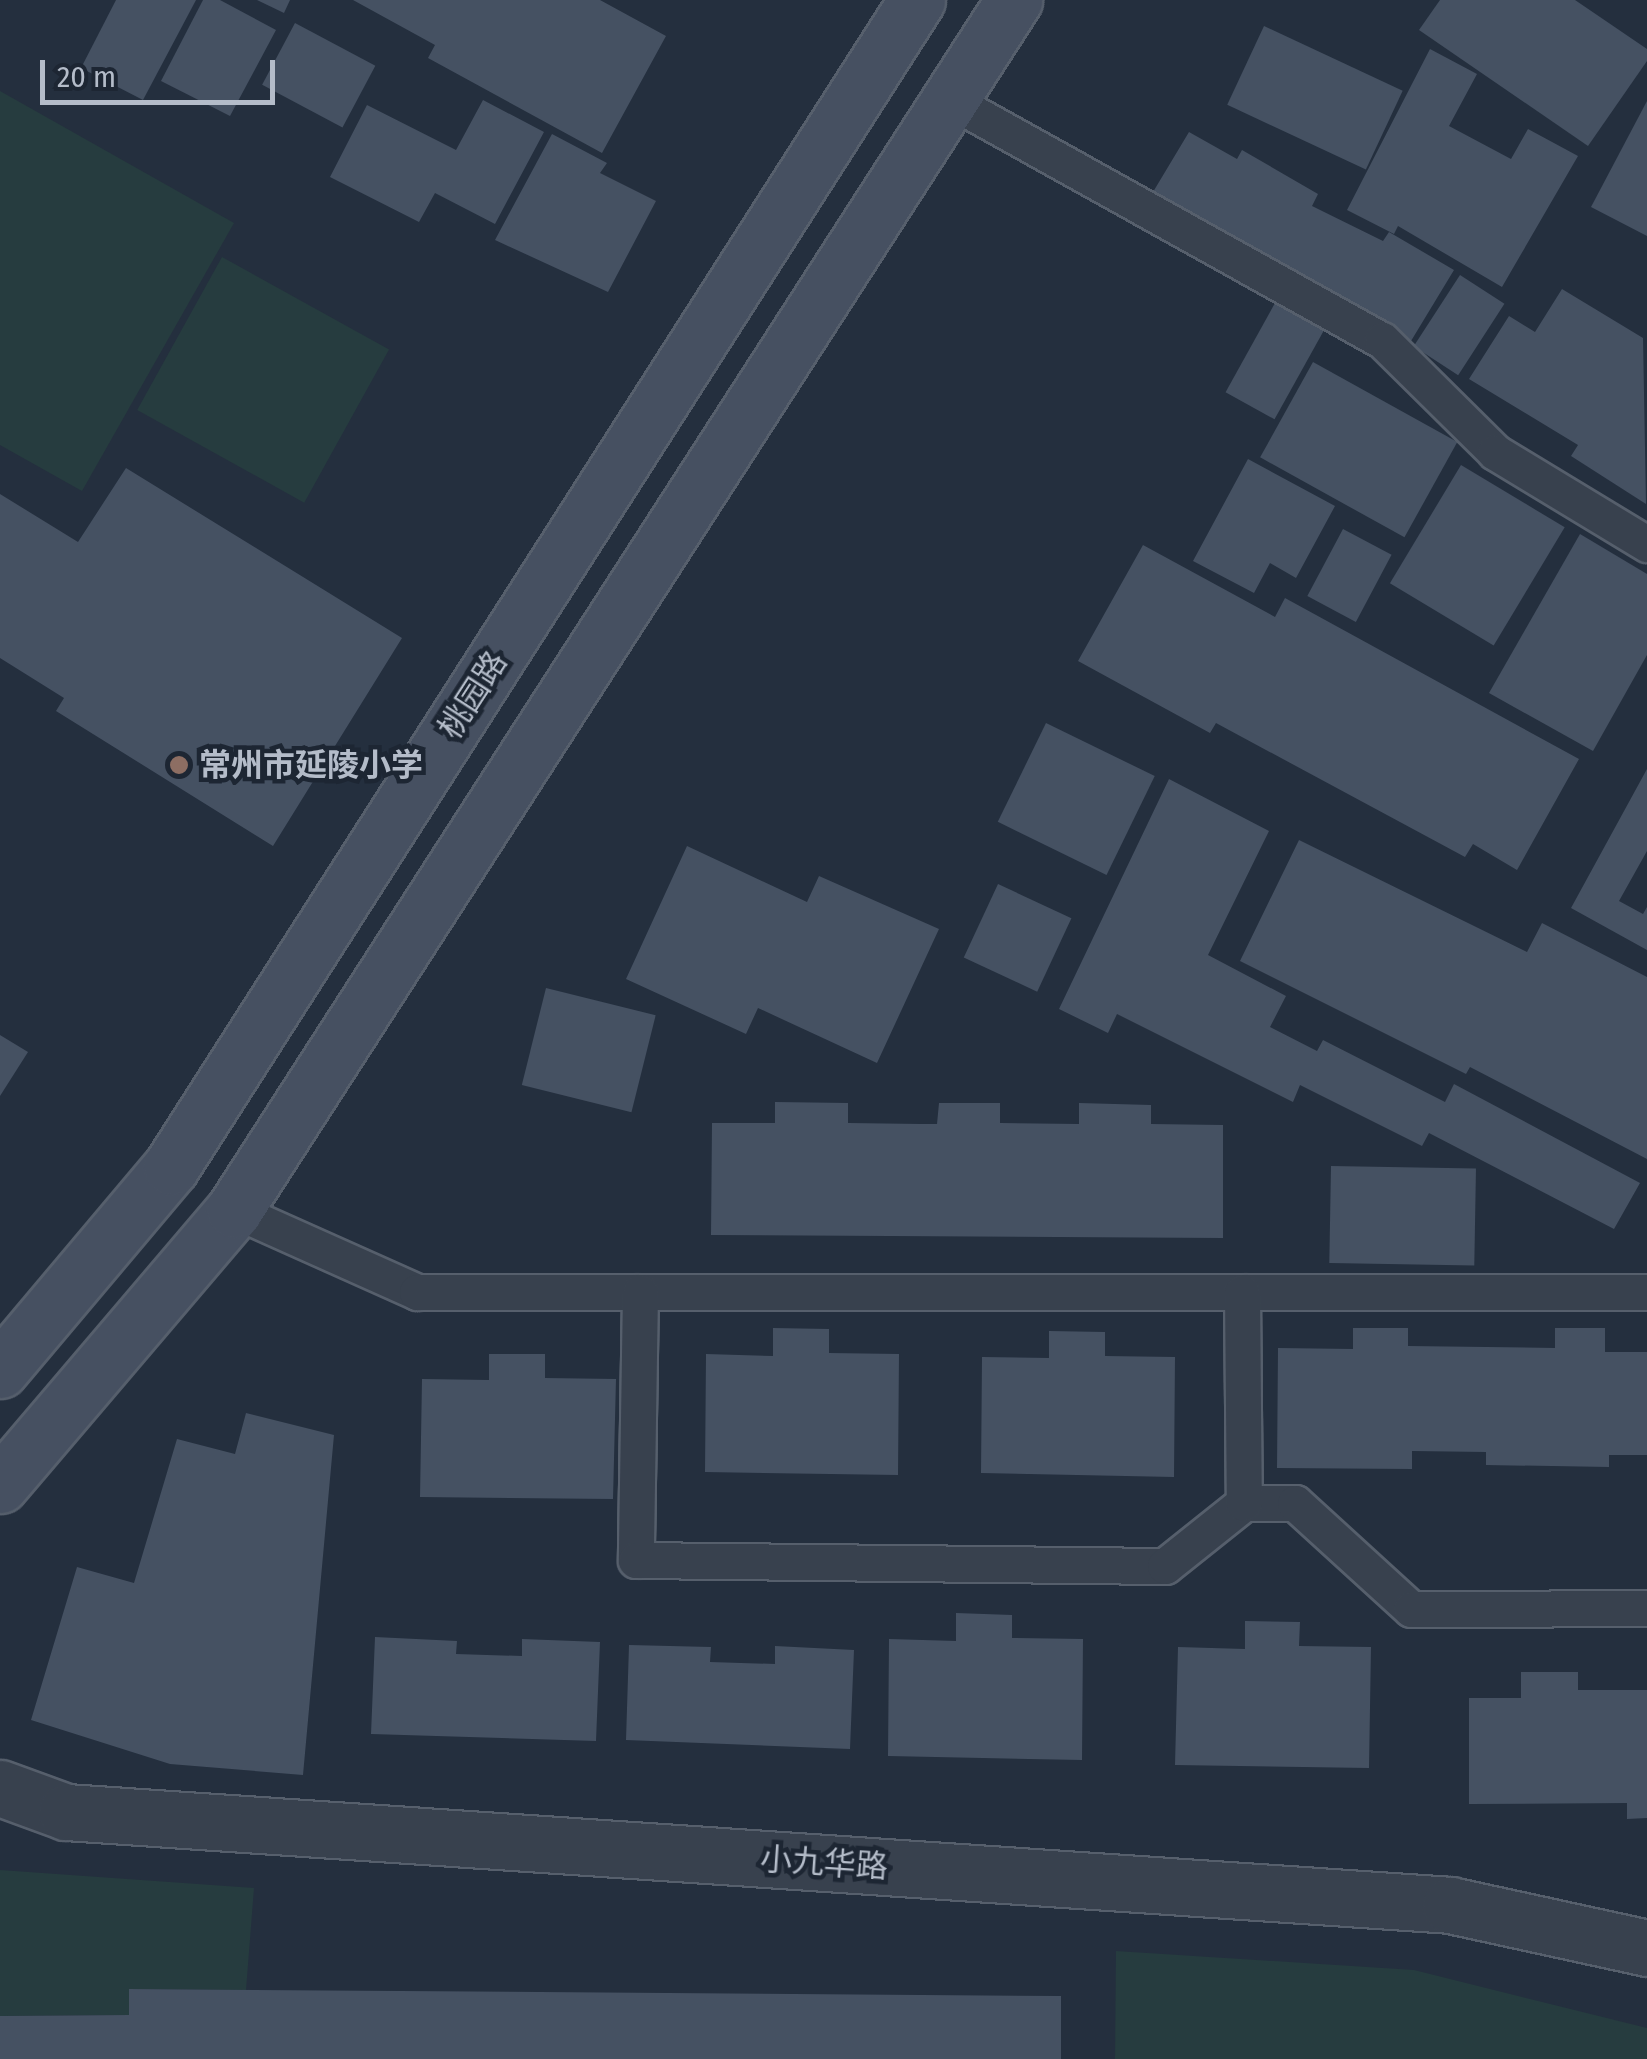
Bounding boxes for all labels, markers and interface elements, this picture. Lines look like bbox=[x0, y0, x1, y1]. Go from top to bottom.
scale bar bbox=[45, 40, 280, 102]
text: 20 m bbox=[57, 59, 116, 95]
street label: 桃园路 bbox=[431, 644, 515, 746]
place label: 常州市延陵小学 bbox=[199, 746, 423, 784]
marker: 常州市延陵小学 bbox=[168, 754, 190, 776]
street label: 小九华路 bbox=[759, 1839, 889, 1887]

